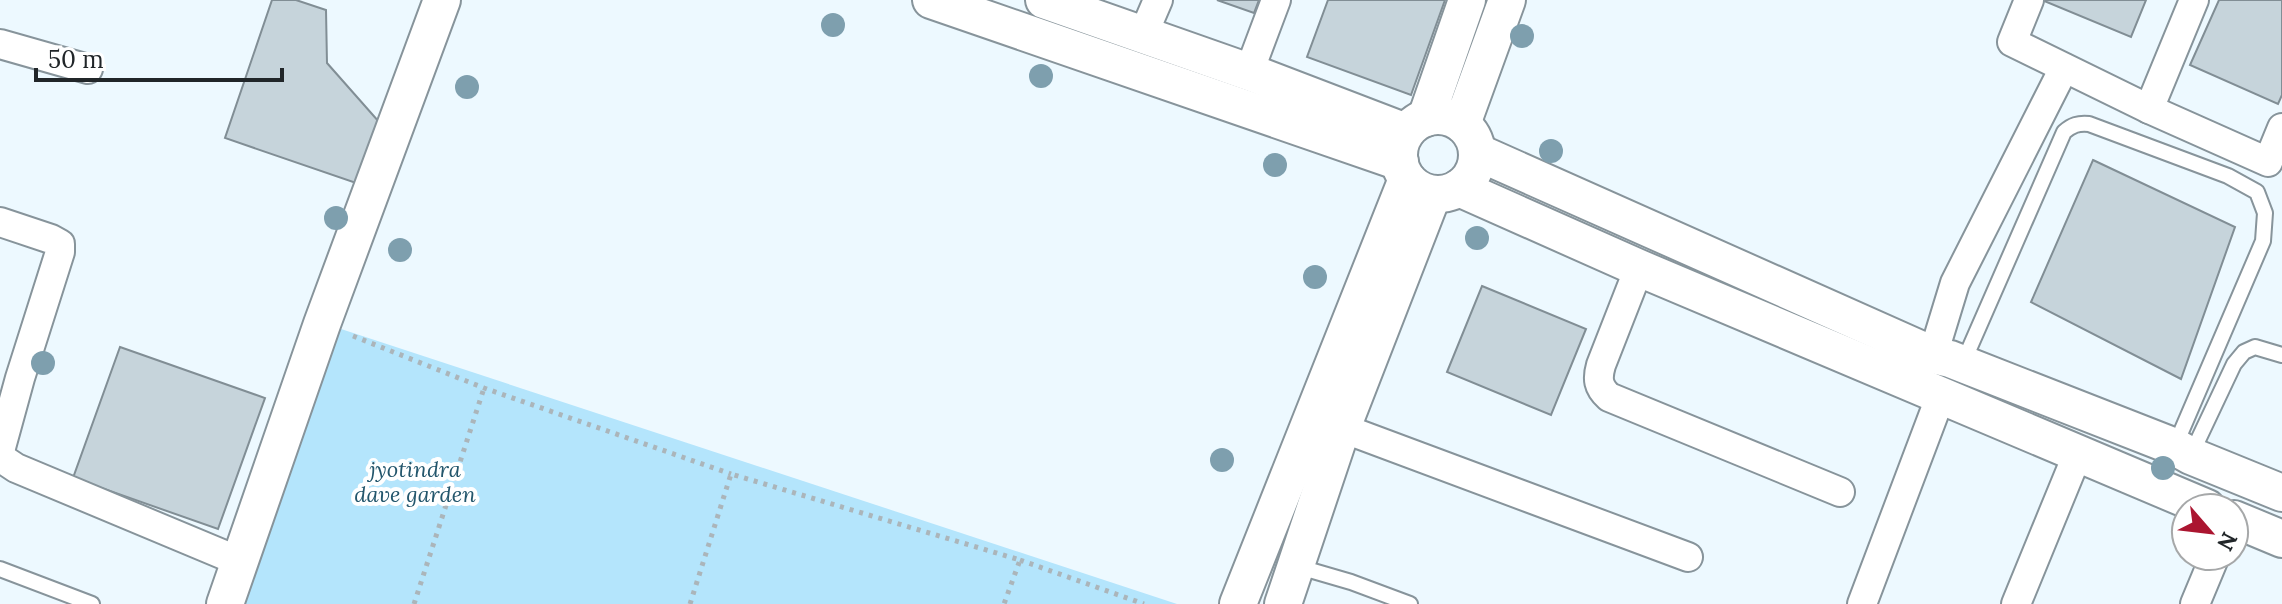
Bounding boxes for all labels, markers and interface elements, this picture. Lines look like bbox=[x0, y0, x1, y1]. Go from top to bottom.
scale bar bbox=[36, 32, 282, 82]
text: 50 m bbox=[48, 44, 104, 75]
park label: jyotindra dave garden bbox=[354, 455, 476, 508]
north arrow bbox=[2170, 492, 2250, 572]
text: N bbox=[2211, 527, 2244, 555]

